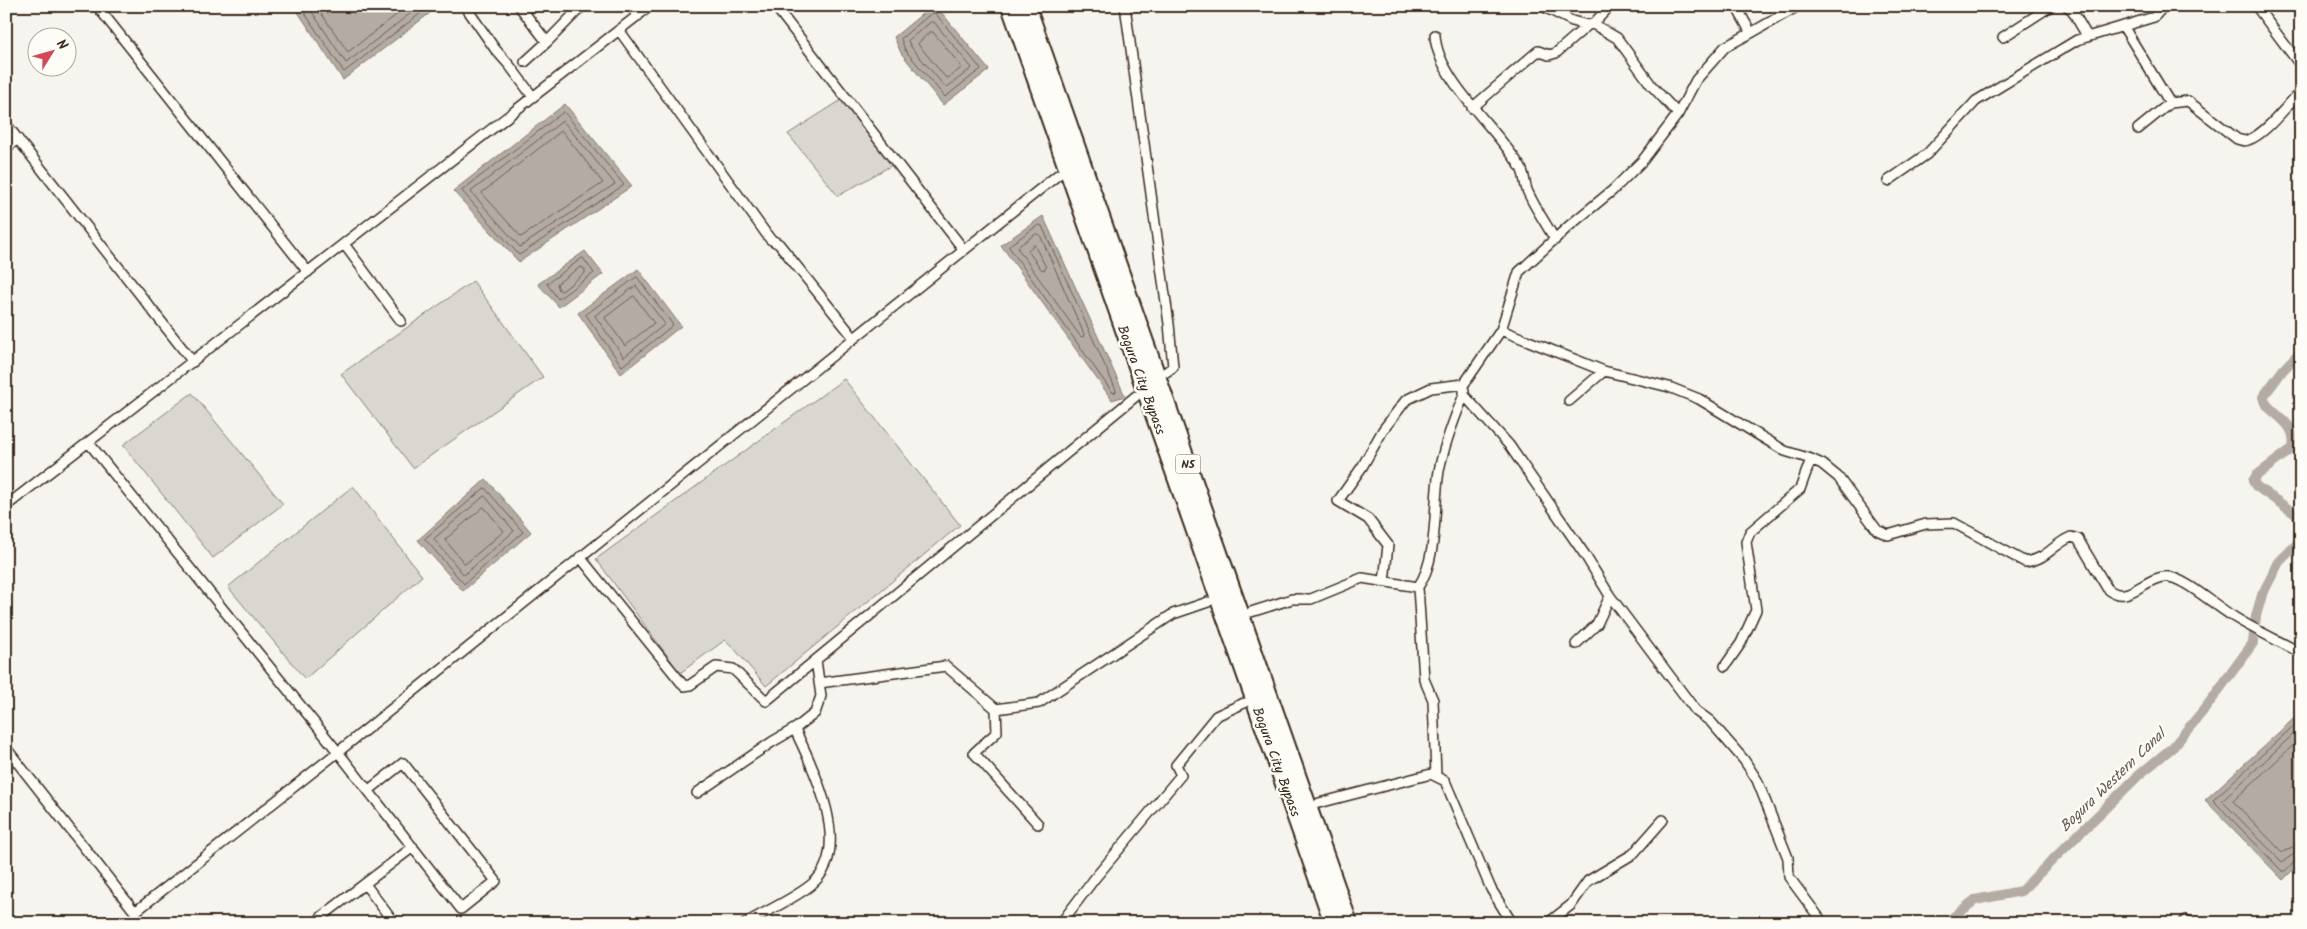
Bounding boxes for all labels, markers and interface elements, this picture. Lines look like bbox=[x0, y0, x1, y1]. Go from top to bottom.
north arrow bbox=[28, 28, 78, 78]
text: N bbox=[50, 35, 73, 55]
street label: Bogura City Bypass bbox=[1111, 322, 1171, 438]
road number: N5 bbox=[1176, 454, 1200, 474]
street label: Bogura City Bypass bbox=[1246, 704, 1306, 820]
water label: Bogura Western Canal bbox=[2054, 721, 2174, 838]

